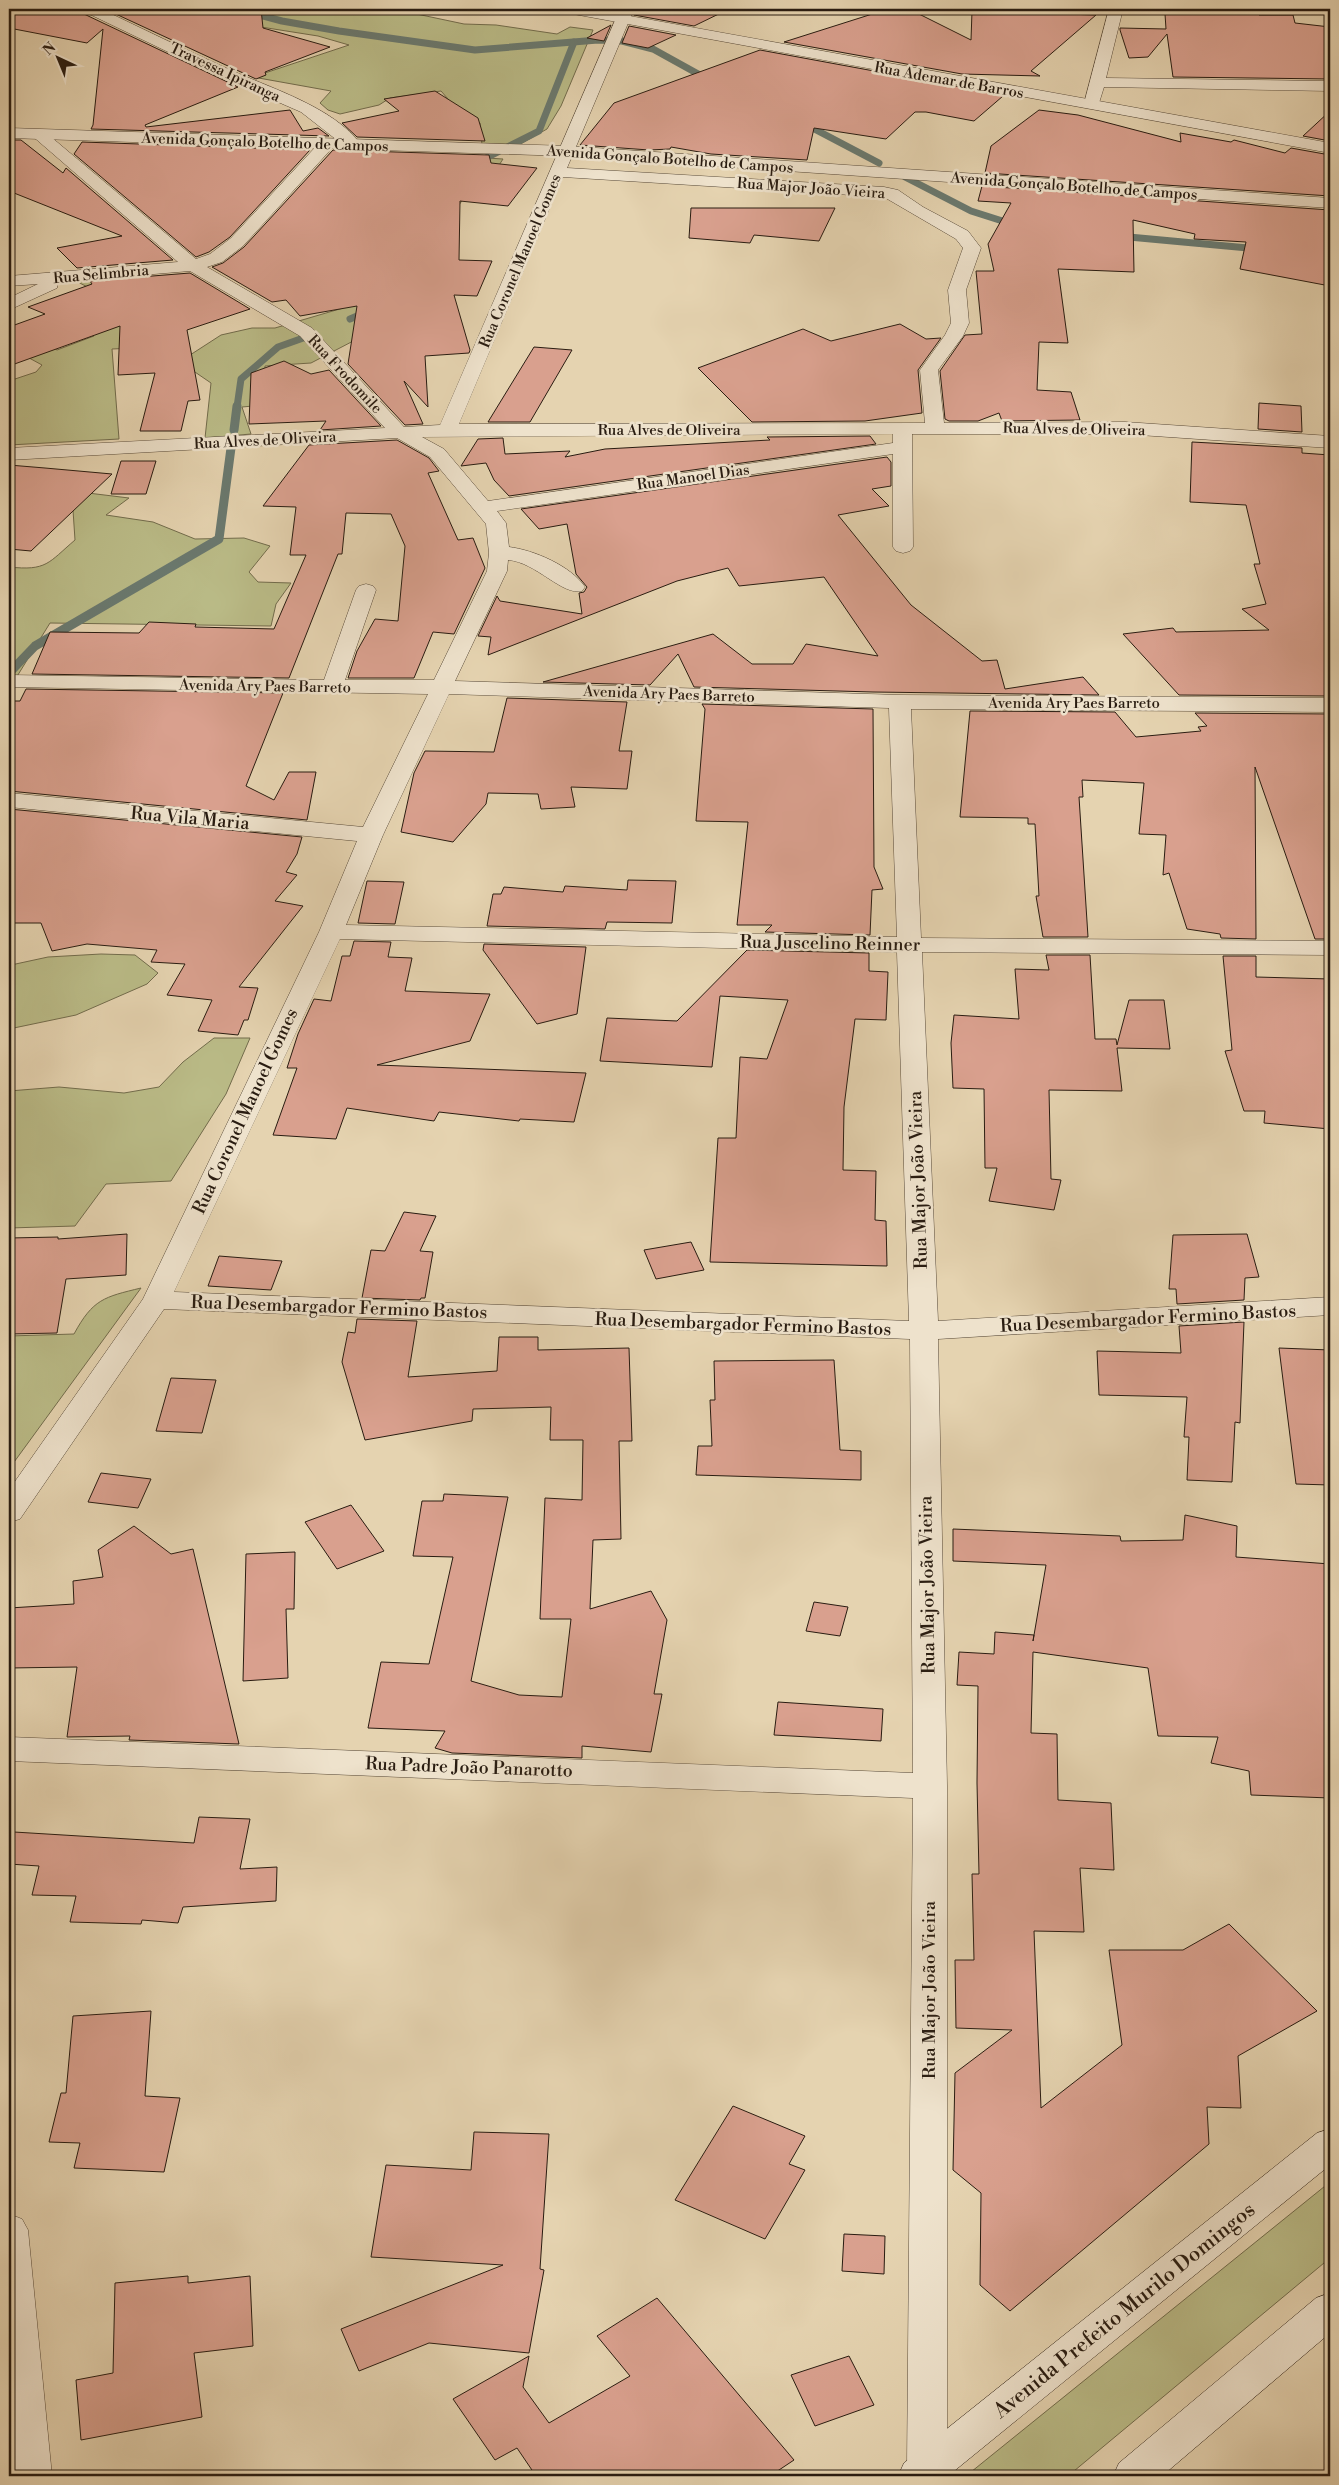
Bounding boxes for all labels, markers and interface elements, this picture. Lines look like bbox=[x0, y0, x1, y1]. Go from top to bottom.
north arrow bbox=[32, 32, 82, 82]
street label: Travessa Ipiranga bbox=[166, 38, 284, 107]
text: N bbox=[39, 39, 60, 60]
street label: Rua Ademar de Barros bbox=[873, 58, 1025, 103]
street label: Avenida Gonçalo Botelho de Campos bbox=[140, 129, 389, 156]
street label: Avenida Gonçalo Botelho de Campos bbox=[545, 141, 794, 178]
street label: Avenida Gonçalo Botelho de Campos bbox=[949, 168, 1198, 205]
street label: Rua Coronel Manoel Gomes bbox=[475, 171, 566, 351]
street label: Rua Major João Vieira bbox=[736, 174, 886, 203]
street label: Rua Selimbria bbox=[52, 261, 150, 288]
street label: Rua Frodomile bbox=[303, 331, 386, 418]
street label: Rua Alves de Oliveira bbox=[1002, 419, 1146, 440]
street label: Rua Alves de Oliveira bbox=[598, 421, 741, 440]
street label: Rua Alves de Oliveira bbox=[193, 427, 337, 454]
street label: Rua Manoel Dias bbox=[635, 460, 751, 495]
street label: Avenida Ary Paes Barreto bbox=[178, 675, 351, 697]
street label: Avenida Ary Paes Barreto bbox=[582, 682, 755, 707]
street label: Avenida Ary Paes Barreto bbox=[987, 694, 1160, 713]
street label: Rua Vila Maria bbox=[129, 802, 251, 835]
street label: Rua Juscelino Reinner bbox=[739, 930, 921, 957]
street label: Rua Coronel Manoel Gomes bbox=[188, 1004, 303, 1218]
street label: Rua Major João Vieira bbox=[904, 1090, 933, 1269]
street label: Rua Desembargador Fermino Bastos bbox=[190, 1291, 488, 1324]
street label: Rua Desembargador Fermino Bastos bbox=[999, 1299, 1297, 1338]
street label: Rua Desembargador Fermino Bastos bbox=[594, 1308, 892, 1341]
street label: Rua Major João Vieira bbox=[914, 1495, 941, 1674]
street label: Rua Padre João Panarotto bbox=[365, 1752, 573, 1783]
street label: Rua Major João Vieira bbox=[918, 1900, 941, 2079]
street label: Avenida Prefeito Murilo Domingos bbox=[988, 2197, 1261, 2425]

